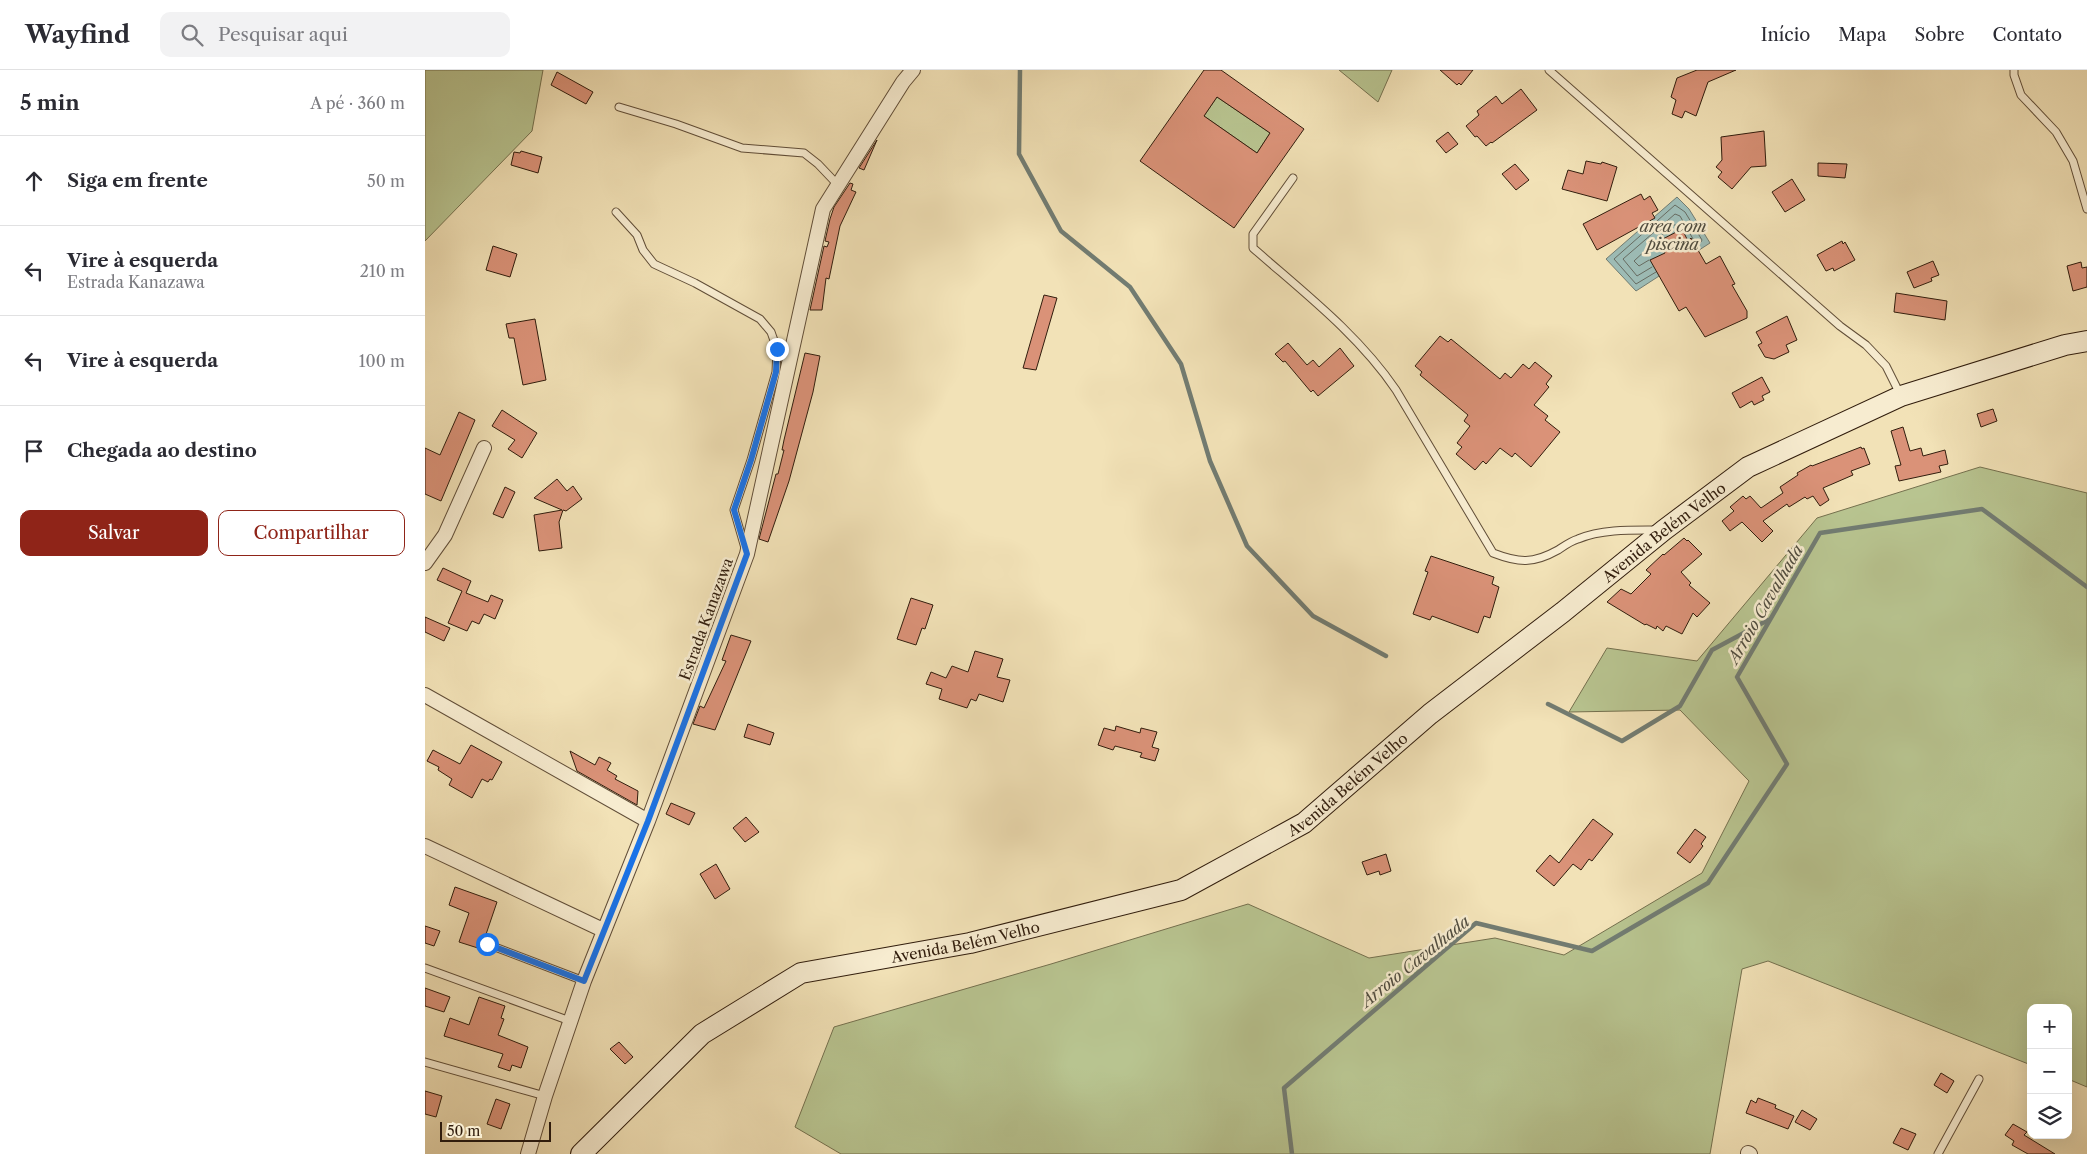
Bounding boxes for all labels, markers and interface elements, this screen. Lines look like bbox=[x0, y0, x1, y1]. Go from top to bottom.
search box bbox=[160, 12, 510, 57]
text: Wayfind bbox=[25, 20, 130, 49]
icon: search bbox=[178, 21, 206, 49]
text: Pesquisar aqui bbox=[218, 23, 348, 46]
text: Início bbox=[1761, 24, 1810, 46]
text: Mapa bbox=[1838, 24, 1886, 46]
text: Sobre bbox=[1914, 24, 1965, 46]
text: Contato bbox=[1993, 24, 2062, 46]
text: 5 min bbox=[20, 90, 80, 115]
text: A pé · 360 m bbox=[310, 93, 405, 113]
icon: ahead bbox=[20, 167, 48, 195]
text: Siga em frente bbox=[67, 169, 208, 192]
text: 50 m bbox=[367, 171, 405, 191]
water label: area com piscina bbox=[1639, 216, 1707, 254]
text: Vire à esquerda bbox=[67, 249, 218, 272]
icon: left bbox=[20, 257, 48, 285]
text: 210 m bbox=[360, 261, 405, 281]
text: Estrada Kanazawa bbox=[67, 272, 205, 292]
route end bbox=[766, 338, 789, 361]
icon: left bbox=[20, 347, 48, 375]
text: Vire à esquerda bbox=[67, 349, 218, 372]
text: 100 m bbox=[359, 351, 405, 371]
icon: arrive bbox=[20, 437, 48, 465]
text: Chegada ao destino bbox=[67, 439, 257, 462]
street label: Avenida Belém Velho bbox=[1598, 478, 1729, 586]
button: Salvar bbox=[20, 510, 208, 556]
button: Compartilhar bbox=[218, 510, 405, 556]
water label: Arroio Cavalhada bbox=[1721, 541, 1807, 670]
street label: Estrada Kanazawa bbox=[675, 555, 737, 683]
street label: Avenida Belém Velho bbox=[1283, 728, 1411, 840]
water label: Arroio Cavalhada bbox=[1354, 911, 1474, 1013]
street label: Avenida Belém Velho bbox=[889, 916, 1041, 967]
route start bbox=[476, 933, 499, 956]
map controls bbox=[2027, 1004, 2072, 1139]
button: + bbox=[2027, 1004, 2072, 1049]
button: − bbox=[2027, 1049, 2072, 1094]
button: layers bbox=[2027, 1094, 2072, 1139]
scale bar bbox=[440, 1119, 551, 1142]
text: 50 m bbox=[447, 1122, 480, 1140]

